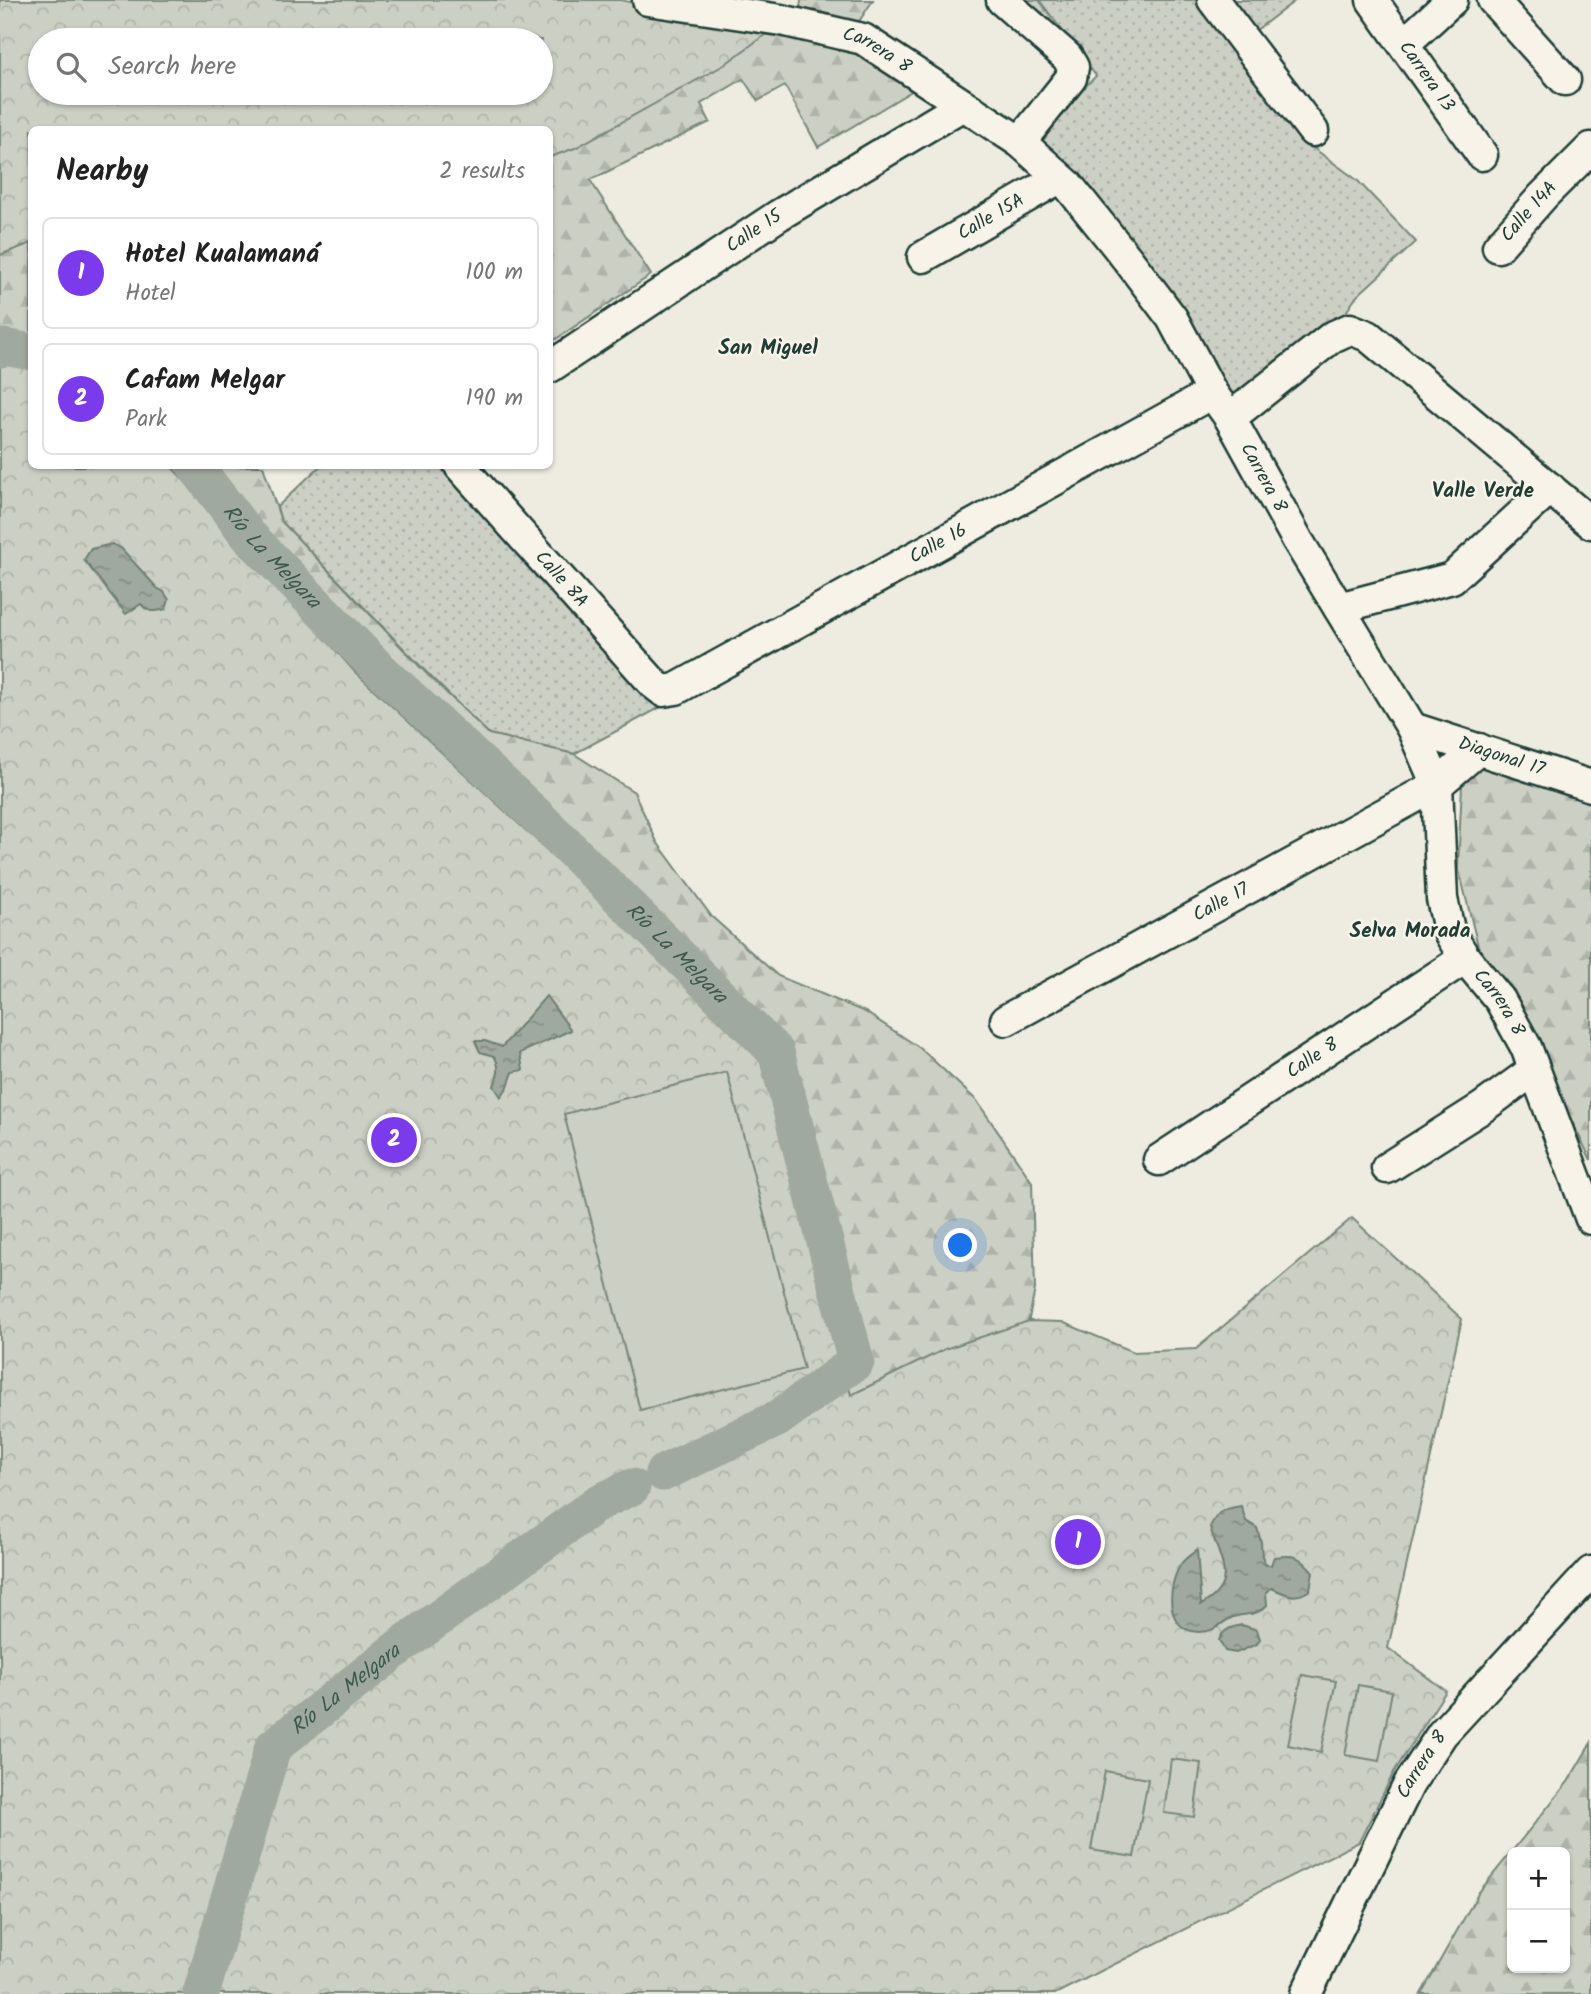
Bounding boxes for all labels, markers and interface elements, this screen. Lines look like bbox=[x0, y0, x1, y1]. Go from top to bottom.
street label: Carrera 8 bbox=[840, 20, 918, 82]
search box bbox=[28, 28, 553, 105]
street label: Carrera 13 bbox=[1391, 35, 1462, 119]
text: Search here bbox=[108, 46, 236, 88]
icon: search bbox=[52, 48, 90, 86]
text: Nearby bbox=[56, 148, 148, 196]
text: 2 results bbox=[439, 154, 525, 190]
street label: Calle 14A bbox=[1493, 174, 1565, 249]
street label: Calle 15A bbox=[952, 186, 1031, 249]
street label: Calle 15 bbox=[720, 201, 790, 261]
text: Hotel Kualamaná bbox=[125, 234, 319, 276]
text: 1 bbox=[78, 255, 84, 291]
text: 100 m bbox=[465, 255, 523, 291]
text: Hotel bbox=[125, 276, 176, 312]
district label: San Miguel bbox=[718, 332, 818, 365]
text: Cafam Melgar bbox=[125, 360, 285, 402]
text: 2 bbox=[74, 381, 88, 417]
text: 190 m bbox=[466, 381, 523, 417]
text: Park bbox=[125, 402, 167, 438]
street label: Carrera 8 bbox=[1232, 438, 1295, 519]
district label: Valle Verde bbox=[1432, 475, 1534, 508]
water label: Río La Melgara bbox=[214, 498, 329, 618]
street label: Calle 16 bbox=[904, 516, 973, 572]
street label: Calle 8A bbox=[527, 544, 595, 615]
street label: Diagonal 17 bbox=[1454, 729, 1550, 785]
street label: Calle 17 bbox=[1187, 874, 1256, 930]
water label: Río La Melgara bbox=[617, 895, 736, 1013]
district label: Selva Morada bbox=[1350, 915, 1471, 948]
street label: Carrera 8 bbox=[1465, 963, 1533, 1042]
street label: Calle 8 bbox=[1280, 1030, 1345, 1087]
pin: 2 bbox=[371, 1114, 417, 1166]
your location bbox=[943, 1228, 977, 1262]
pin: 1 bbox=[1055, 1516, 1101, 1568]
water label: Río La Melgara bbox=[283, 1635, 409, 1744]
street label: Carrera 8 bbox=[1389, 1724, 1455, 1804]
map controls bbox=[1507, 1847, 1570, 1973]
button: + bbox=[1507, 1847, 1570, 1910]
button: − bbox=[1507, 1910, 1570, 1973]

